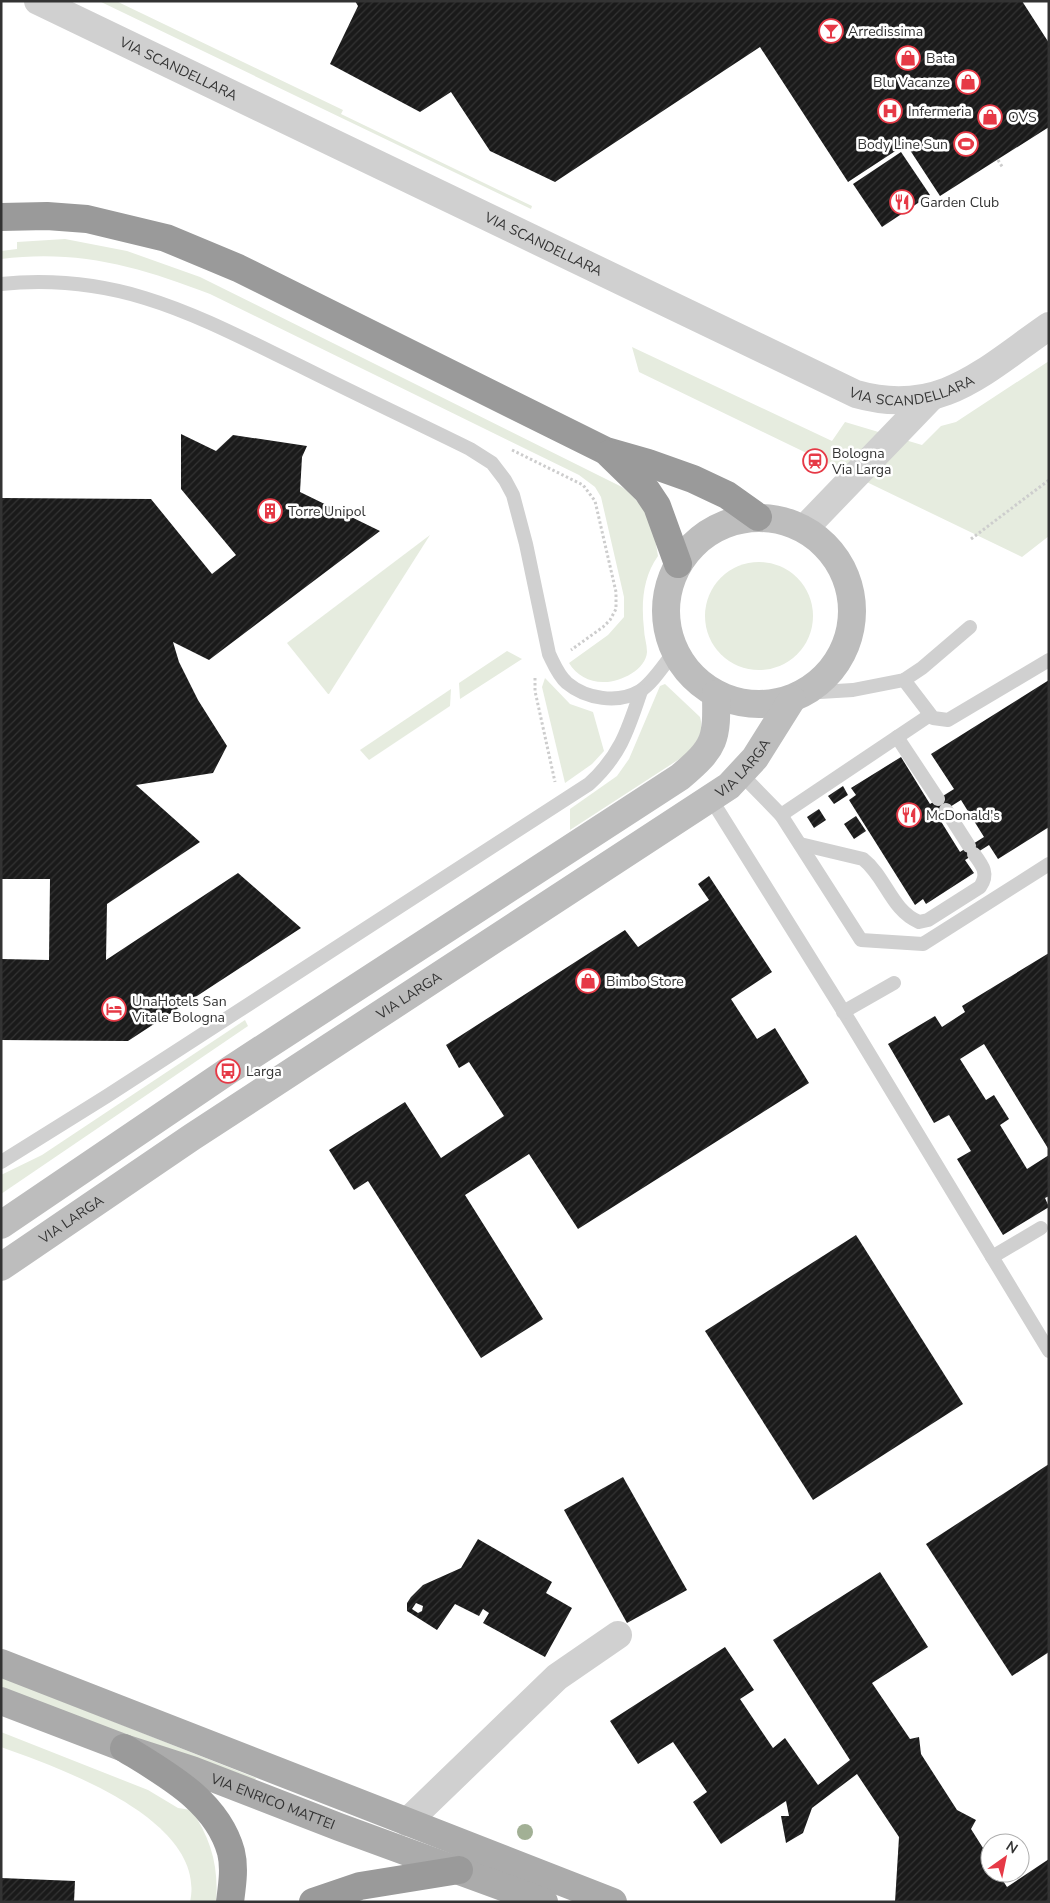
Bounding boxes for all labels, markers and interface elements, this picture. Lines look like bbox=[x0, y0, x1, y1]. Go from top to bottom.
bar icon: Arredissima bbox=[818, 18, 844, 44]
place label: Arredissima bbox=[848, 22, 923, 41]
street label: VIA SCANDELLARA bbox=[115, 32, 240, 105]
shop icon: Bata bbox=[895, 45, 921, 71]
place label: Bata bbox=[926, 49, 955, 68]
shop icon: Blu Vacanze bbox=[955, 69, 981, 95]
place label: Blu Vacanze bbox=[873, 73, 950, 92]
hospital icon: Infermeria bbox=[877, 98, 903, 124]
place label: Infermeria bbox=[908, 102, 972, 121]
shop icon: OVS bbox=[977, 104, 1003, 130]
place label: OVS bbox=[1008, 108, 1037, 127]
sports icon: Body Line Sun bbox=[953, 131, 979, 157]
place label: Body Line Sun bbox=[858, 135, 948, 154]
restaurant icon: Garden Club bbox=[889, 189, 915, 215]
place label: Garden Club bbox=[920, 193, 999, 212]
street label: VIA SCANDELLARA bbox=[480, 208, 606, 281]
street label: VIA SCANDELLARA bbox=[845, 371, 978, 410]
place label: Bologna Via Larga bbox=[831, 444, 891, 479]
station icon: Bologna Via Larga bbox=[802, 448, 828, 474]
building icon: Torre Unipol bbox=[257, 498, 283, 524]
place label: Torre Unipol bbox=[288, 502, 366, 521]
street label: VIA LARGA bbox=[711, 735, 775, 803]
restaurant icon: McDonald's bbox=[896, 802, 922, 828]
place label: McDonald's bbox=[926, 806, 1000, 825]
street label: VIA LARGA bbox=[372, 967, 445, 1025]
shop icon: Bimbo Store bbox=[575, 968, 601, 994]
place label: Bimbo Store bbox=[606, 972, 684, 991]
place label: UnaHotels San Vitale Bologna bbox=[131, 992, 227, 1027]
hotel icon: UnaHotels San Vitale Bologna bbox=[101, 996, 127, 1022]
bus stop icon: Larga bbox=[215, 1058, 241, 1084]
place label: Larga bbox=[246, 1062, 282, 1081]
street label: VIA LARGA bbox=[35, 1191, 108, 1249]
street label: VIA ENRICO MATTEI bbox=[207, 1769, 338, 1835]
north arrow bbox=[980, 1833, 1030, 1883]
text: N bbox=[1002, 1837, 1021, 1858]

